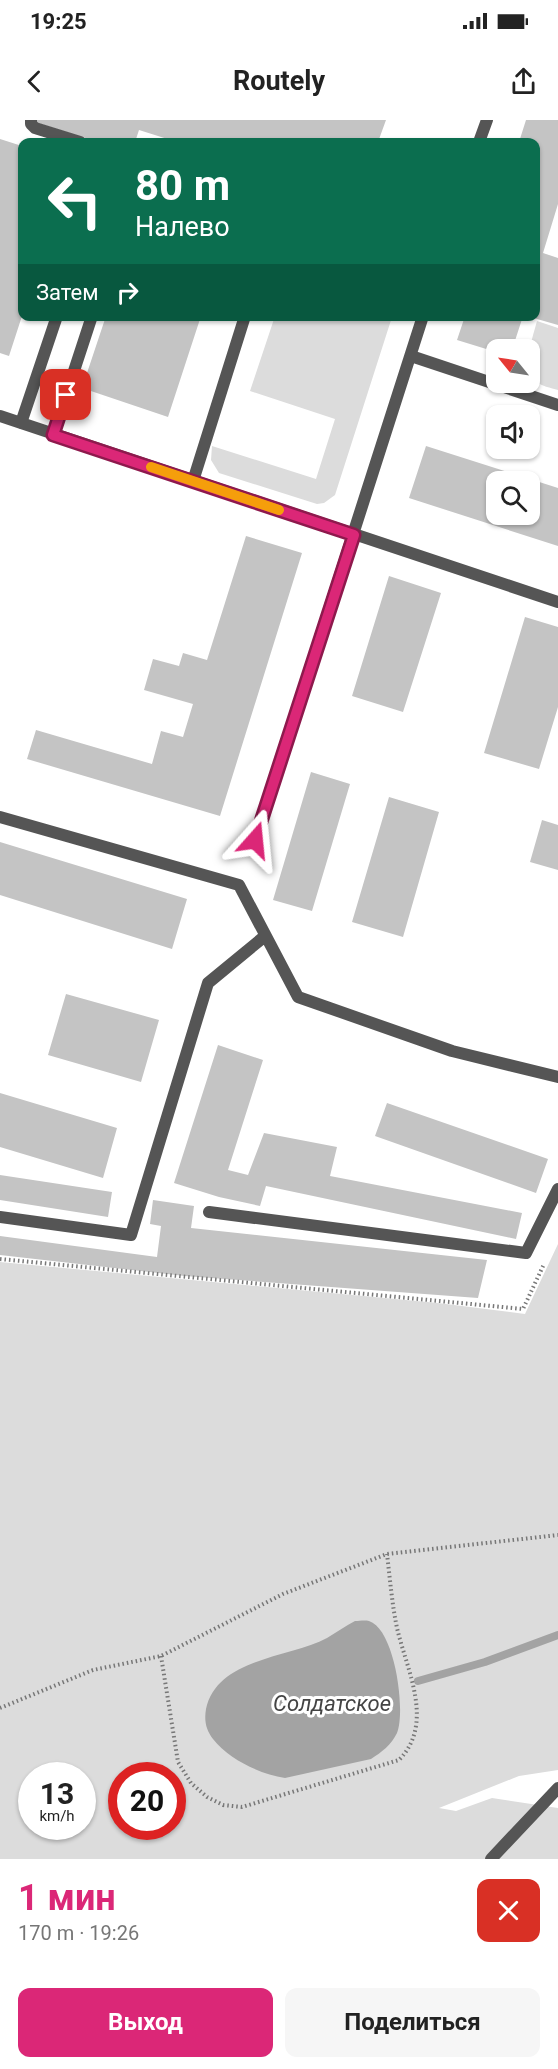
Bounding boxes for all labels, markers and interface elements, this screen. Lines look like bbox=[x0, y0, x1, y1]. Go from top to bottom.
text: 19:25 bbox=[30, 9, 87, 34]
icon: back bbox=[18, 65, 51, 98]
text: Routely bbox=[233, 65, 325, 97]
icon: share bbox=[507, 65, 540, 98]
text: 80 m bbox=[135, 161, 230, 210]
icon: left bbox=[36, 162, 114, 240]
text: Налево bbox=[135, 211, 230, 243]
icon: right bbox=[111, 276, 144, 309]
text: Затем bbox=[36, 280, 99, 305]
north arrow bbox=[486, 339, 540, 393]
map controls bbox=[486, 339, 540, 525]
pin bbox=[40, 369, 91, 420]
icon: arrive bbox=[49, 378, 82, 411]
button: sound bbox=[486, 405, 540, 459]
button: search bbox=[486, 471, 540, 525]
position arrow bbox=[223, 808, 287, 872]
water label: Солдатское bbox=[273, 1691, 391, 1716]
speed limit sign: 20 bbox=[108, 1762, 186, 1840]
text: 13 bbox=[40, 1776, 74, 1811]
text: km/h bbox=[39, 1807, 75, 1825]
text: 1 мин bbox=[18, 1877, 116, 1919]
button: close bbox=[477, 1879, 540, 1942]
text: 170 m · 19:26 bbox=[18, 1921, 139, 1945]
button: Выход bbox=[18, 1988, 273, 2057]
button: Поделиться bbox=[285, 1988, 540, 2057]

